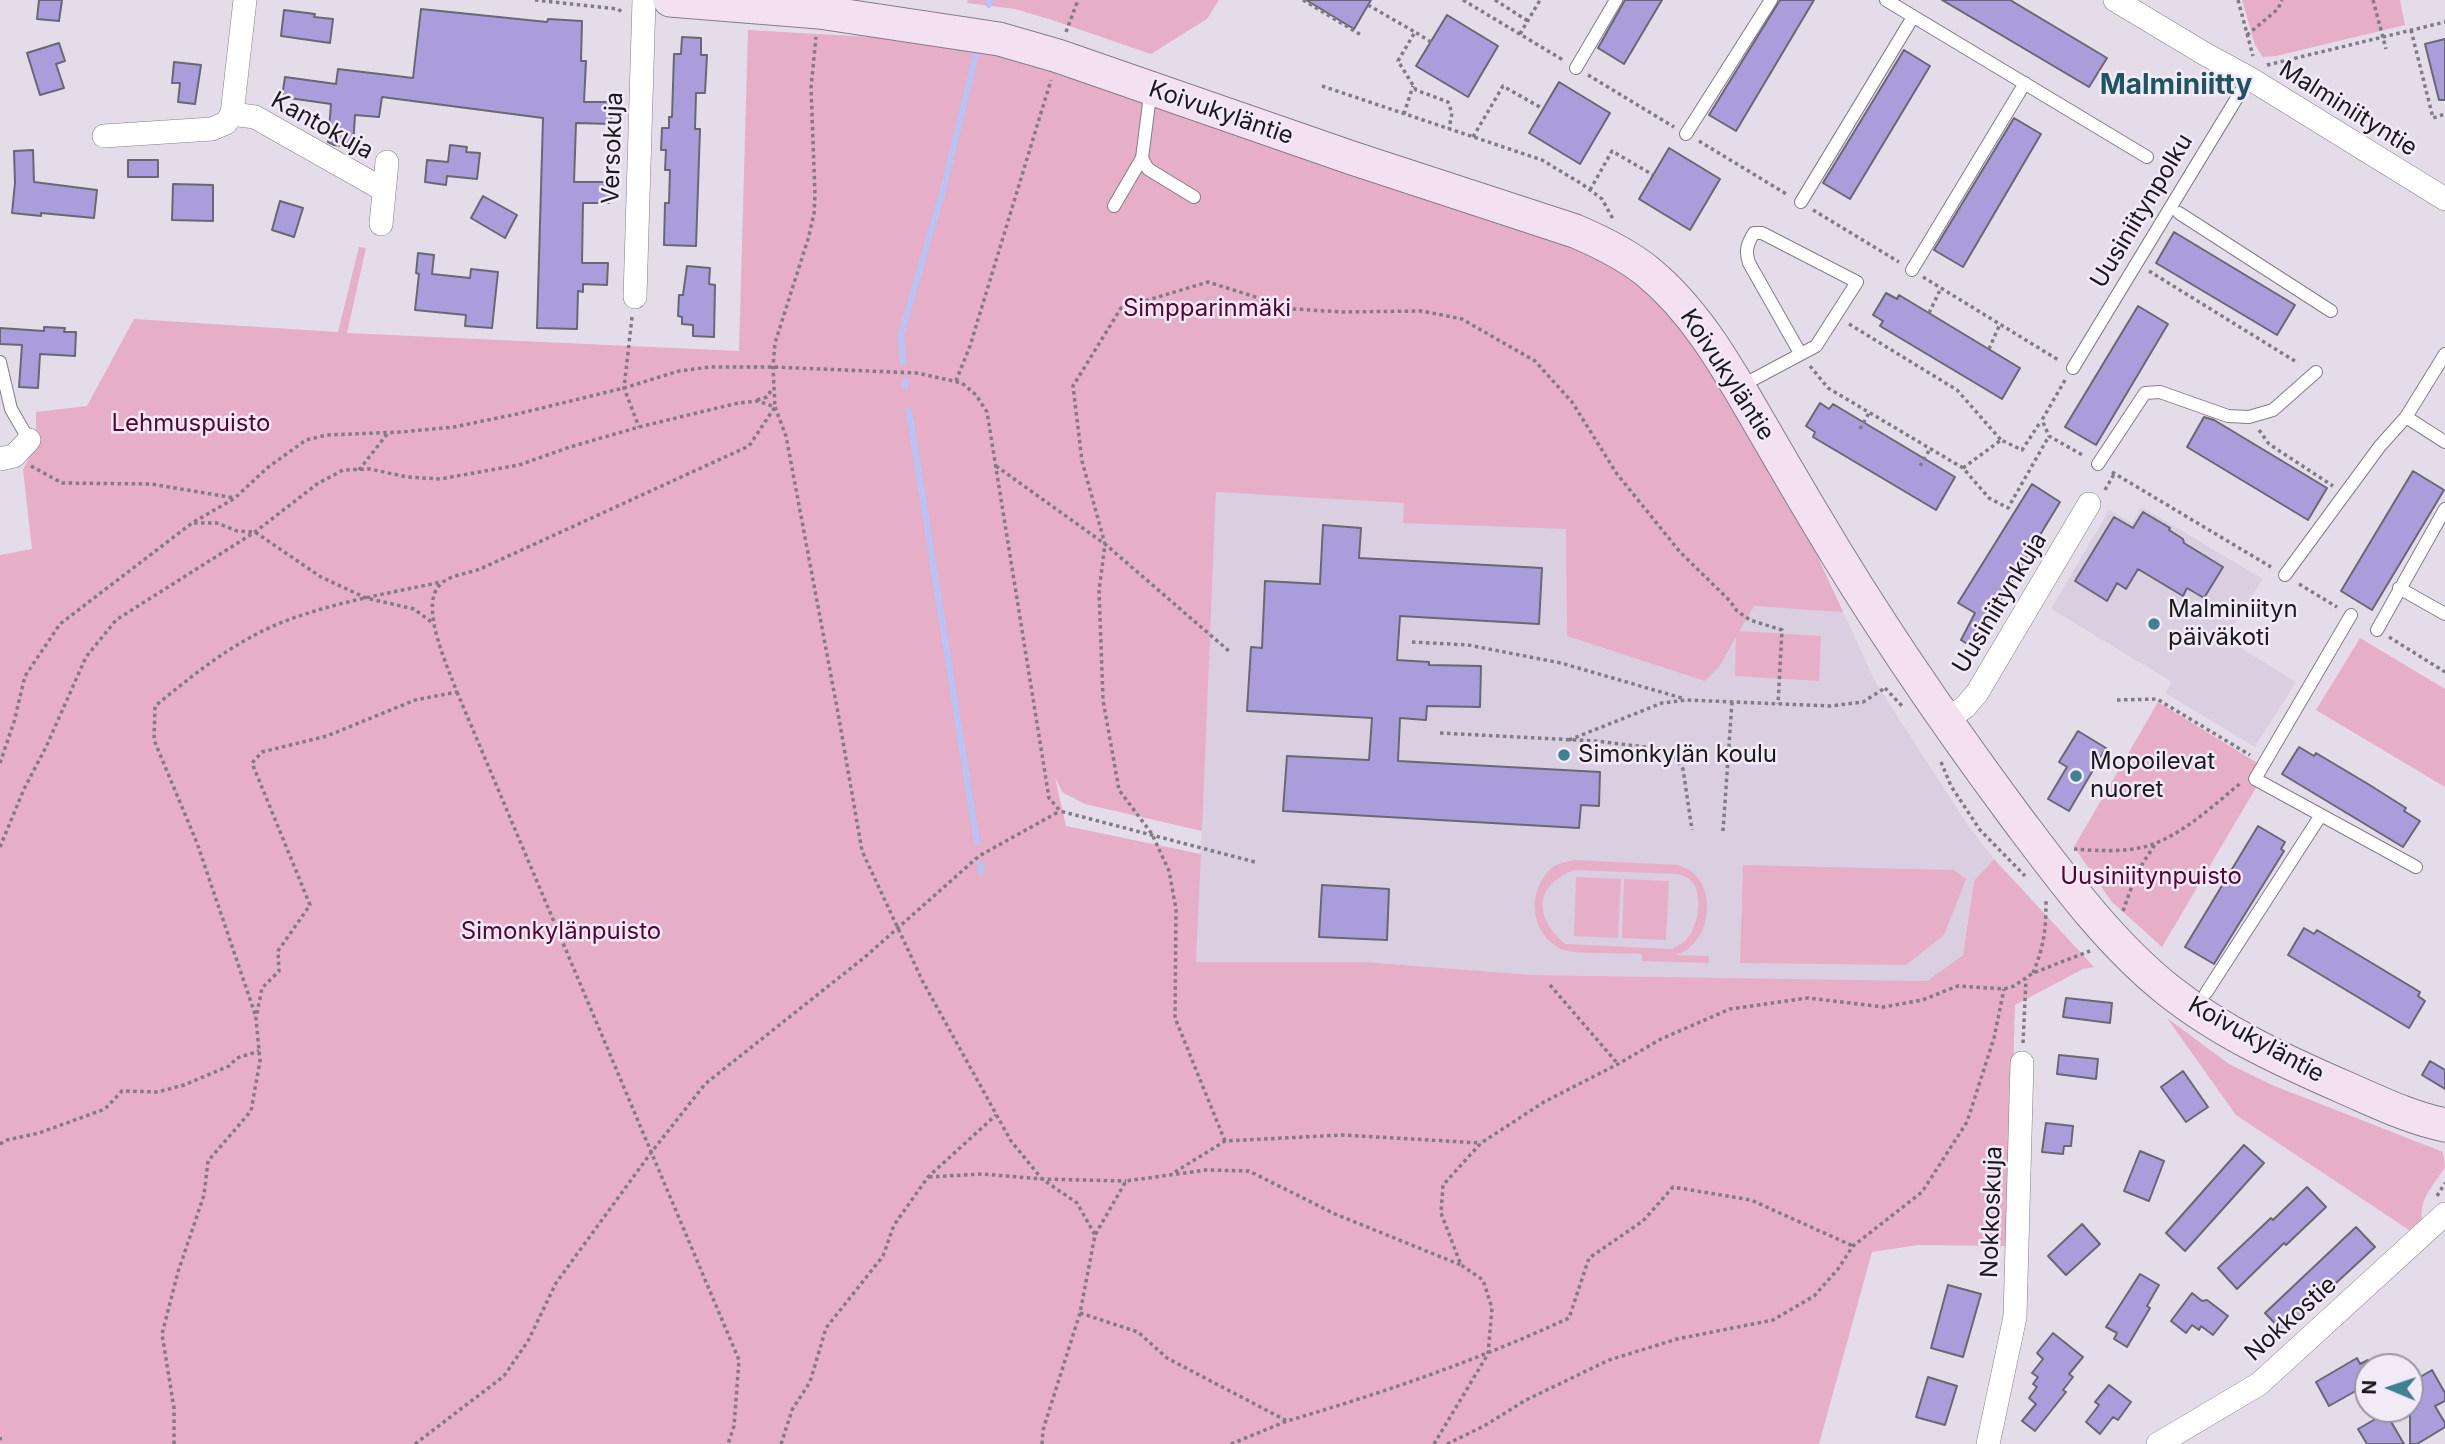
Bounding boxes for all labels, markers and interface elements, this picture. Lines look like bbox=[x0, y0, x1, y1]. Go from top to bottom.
street label: Malminiityntie bbox=[2274, 55, 2422, 163]
district label: Malminiitty bbox=[2100, 69, 2252, 103]
street label: Koivukyläntie bbox=[1145, 75, 1297, 151]
street label: Kantokuja bbox=[266, 86, 378, 166]
street label: Versokuja bbox=[597, 91, 629, 205]
street label: Uusiniitynpolku bbox=[2085, 129, 2199, 293]
park label: Simpparinmäki bbox=[1123, 295, 1291, 323]
street label: Koivukyläntie bbox=[1674, 304, 1780, 446]
park label: Lehmuspuisto bbox=[111, 410, 271, 438]
street label: Uusiniitynkuja bbox=[1947, 527, 2053, 679]
place label: Malminiityn päiväkoti bbox=[2168, 596, 2298, 652]
marker: Malminiityn päiväkoti bbox=[2146, 616, 2162, 632]
place label: Simonkylän koulu bbox=[1578, 741, 1777, 769]
marker: Simonkylän koulu bbox=[1556, 747, 1572, 763]
place label: Mopoilevat nuoret bbox=[2090, 748, 2215, 804]
marker: Mopoilevat nuoret bbox=[2068, 768, 2084, 784]
park label: Uusiniitynpuisto bbox=[2060, 863, 2242, 891]
park label: Simonkylänpuisto bbox=[461, 918, 661, 946]
street label: Koivukyläntie bbox=[2183, 991, 2329, 1089]
street label: Nokkoskuja bbox=[1975, 1146, 2009, 1278]
street label: Nokkostie bbox=[2239, 1270, 2343, 1368]
north arrow bbox=[2354, 1353, 2424, 1423]
text: N bbox=[2358, 1380, 2381, 1395]

